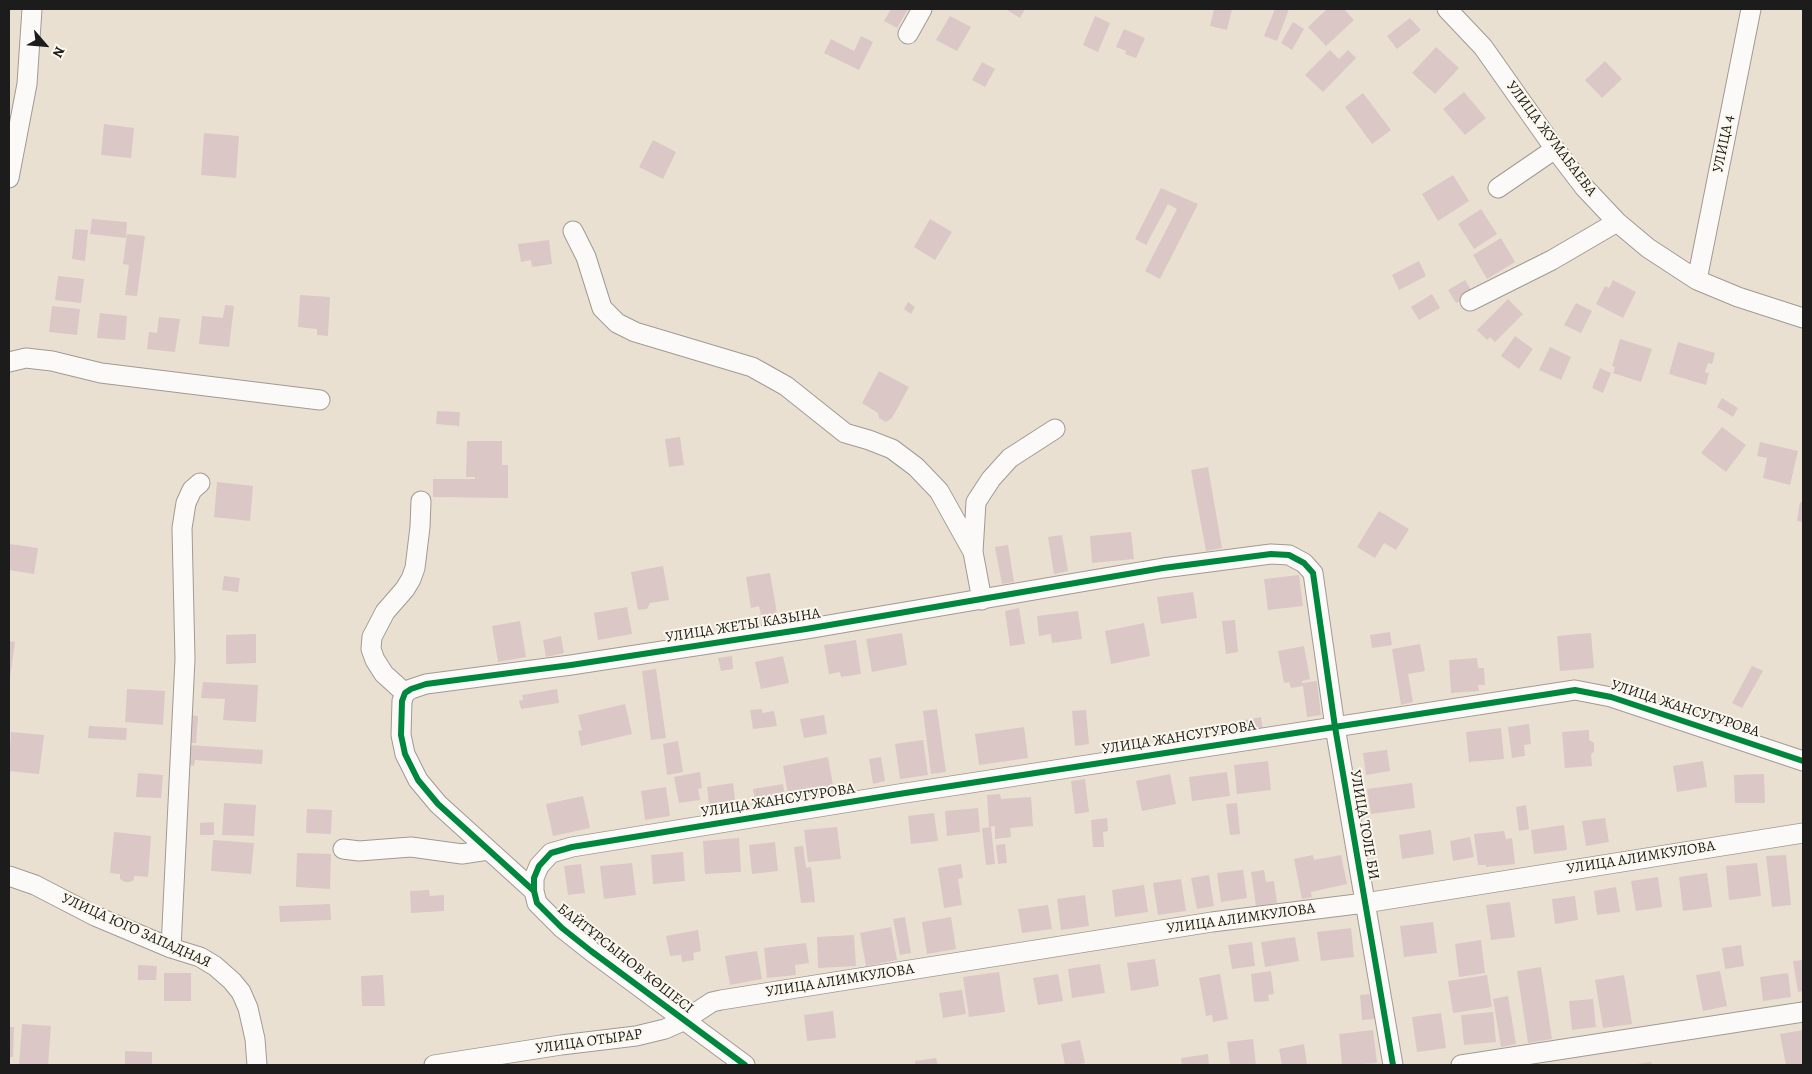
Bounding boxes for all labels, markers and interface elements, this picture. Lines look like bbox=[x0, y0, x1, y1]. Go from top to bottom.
north arrow bbox=[20, 20, 70, 70]
text: N bbox=[48, 43, 70, 61]
street label: УЛИЦА ЖУМАБАЕВА bbox=[1502, 78, 1600, 200]
street label: УЛИЦА 4 bbox=[1710, 114, 1738, 174]
street label: УЛИЦА ЖЕТЫ КАЗЫНА bbox=[664, 605, 822, 647]
street label: УЛИЦА ЖАНСУГУРОВА bbox=[1608, 676, 1762, 742]
street label: УЛИЦА ЖАНСУГУРОВА bbox=[1101, 717, 1257, 759]
street label: УЛИЦА ТОЛЕ БИ bbox=[1345, 769, 1383, 881]
street label: УЛИЦА ЖАНСУГУРОВА bbox=[700, 780, 856, 822]
street label: УЛИЦА АЛИМКУЛОВА bbox=[1566, 837, 1716, 879]
street label: УЛИЦА ЮГО ЗАПАДНАЯ bbox=[58, 890, 214, 972]
street label: БАЙТҰРСЫНОВ КӨШЕСІ bbox=[553, 900, 697, 1018]
street label: УЛИЦА АЛИМКУЛОВА bbox=[1166, 900, 1316, 938]
street label: УЛИЦА АЛИМКУЛОВА bbox=[765, 960, 915, 1002]
street label: УЛИЦА ОТЫРАР bbox=[535, 1026, 643, 1058]

